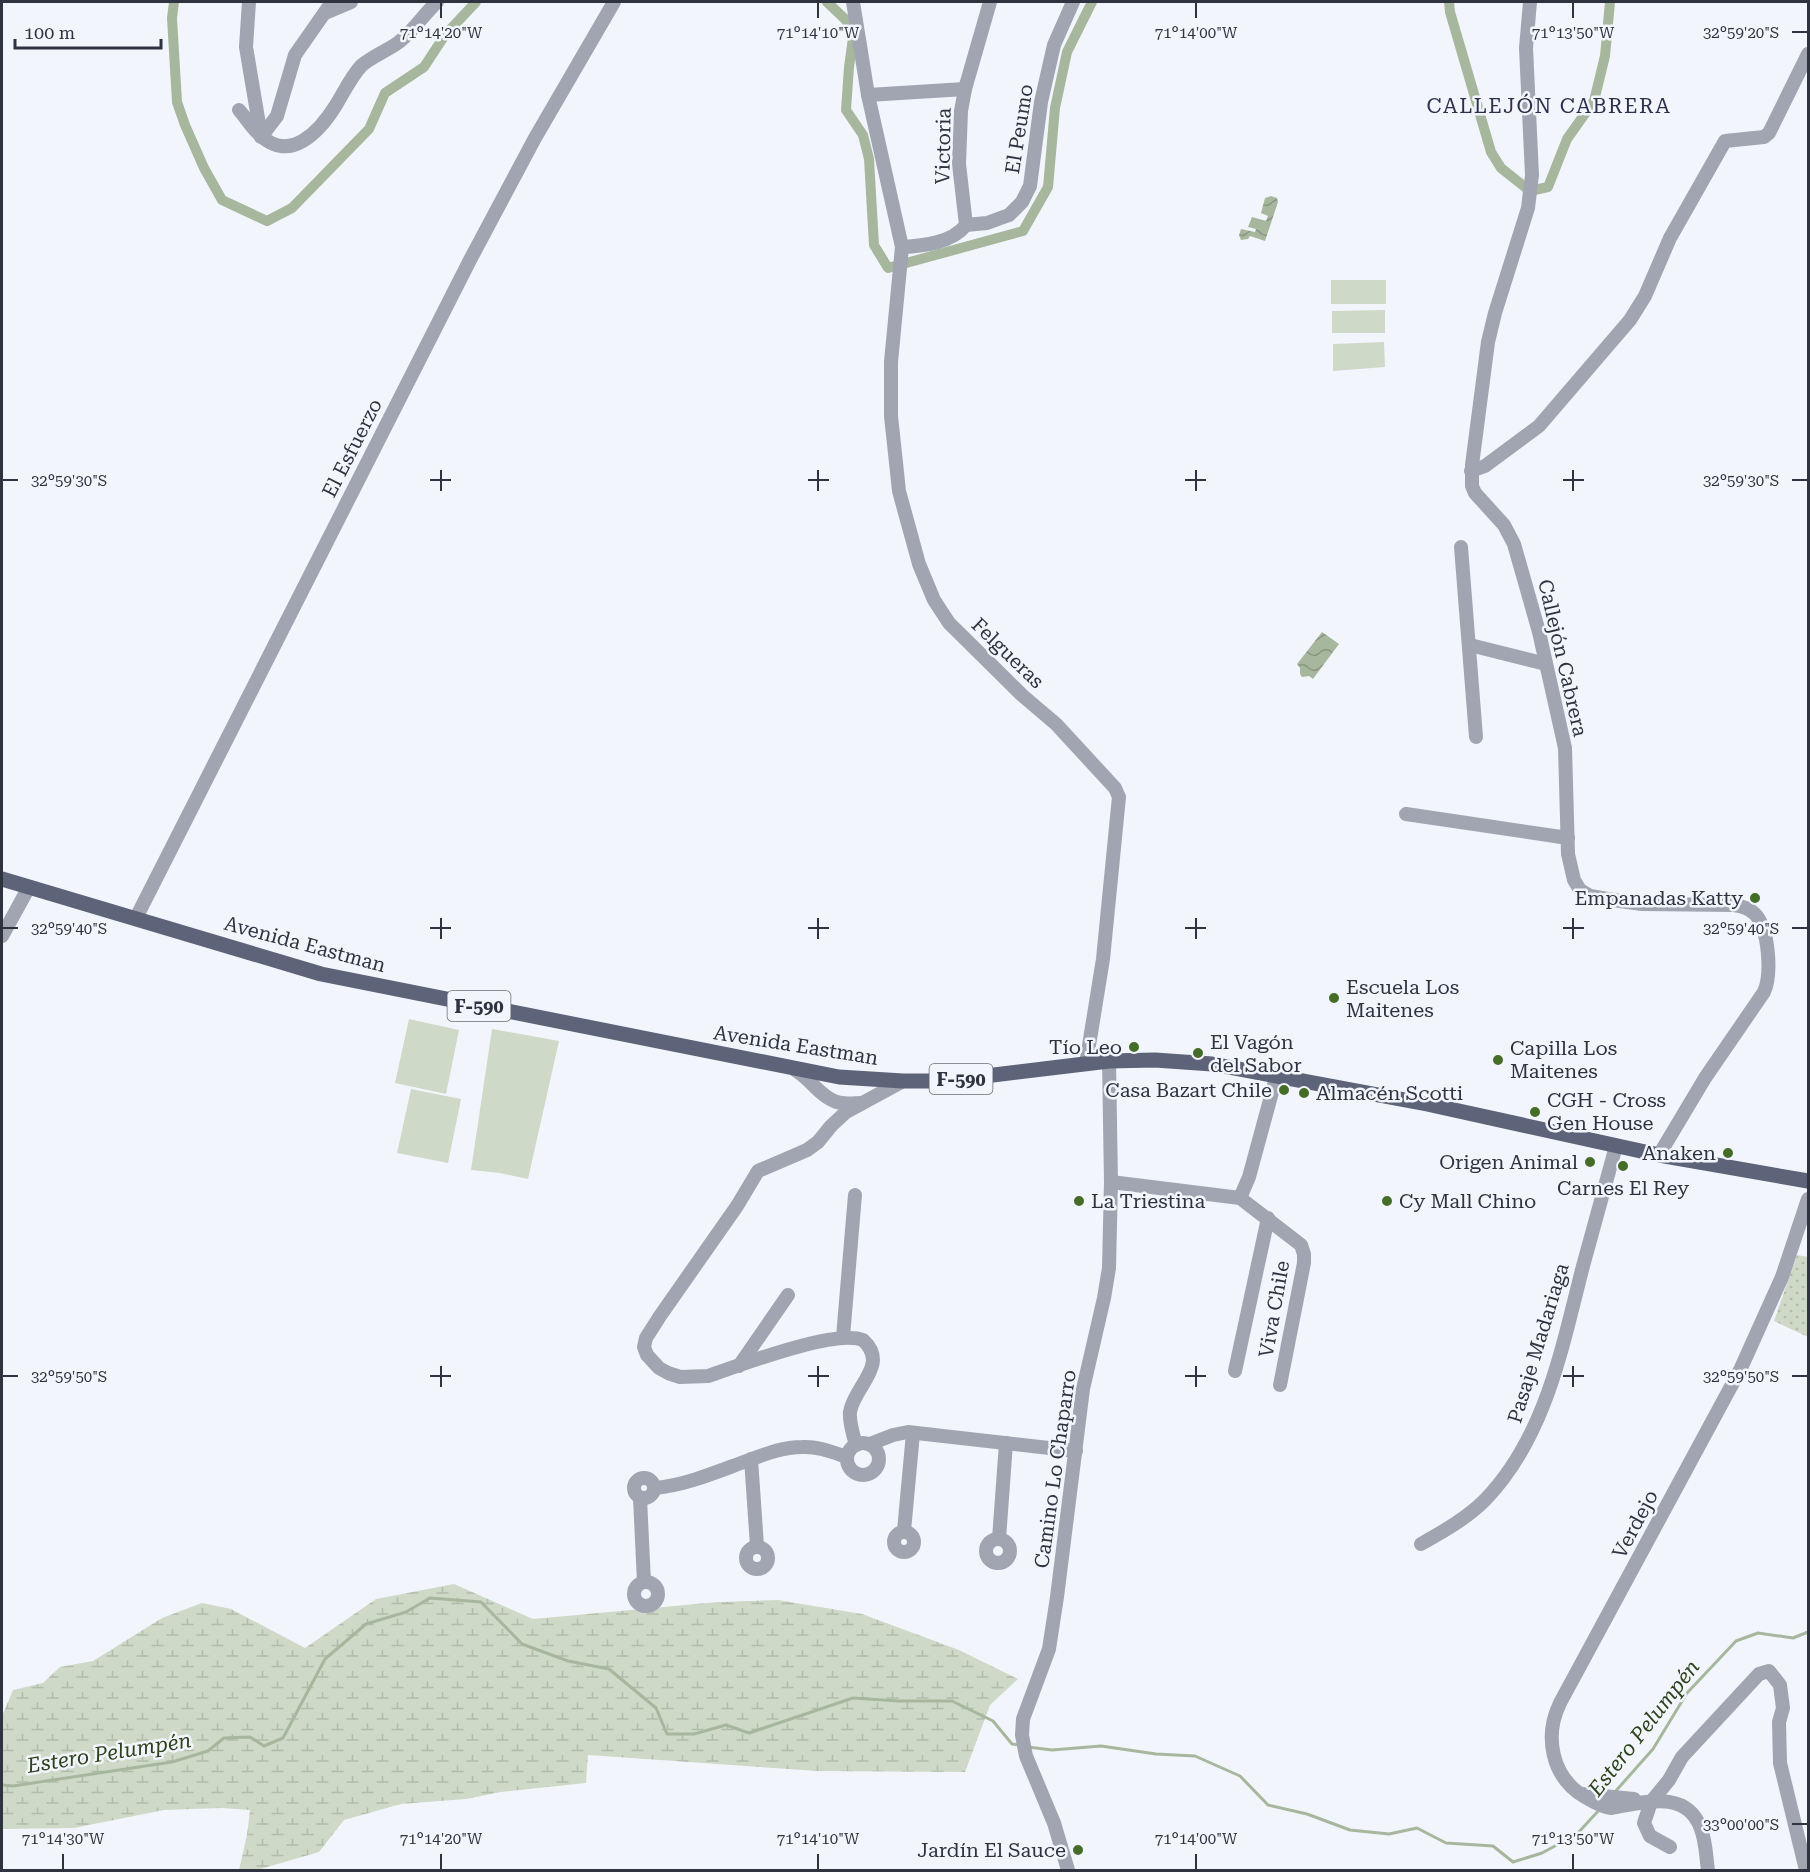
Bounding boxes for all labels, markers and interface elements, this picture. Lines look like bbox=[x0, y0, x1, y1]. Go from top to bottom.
scale bar bbox=[15, 12, 160, 50]
text: 100 m bbox=[24, 22, 75, 43]
text: 71°14'20"W bbox=[400, 24, 483, 42]
text: 71°14'10"W bbox=[777, 24, 860, 42]
text: 71°14'00"W bbox=[1155, 24, 1238, 42]
text: 71°13'50"W bbox=[1532, 24, 1615, 42]
text: 32°59'20"S bbox=[1703, 24, 1779, 42]
street label: El Peumo bbox=[1000, 82, 1038, 176]
district label: CALLEJÓN CABRERA bbox=[1426, 93, 1672, 118]
street label: Victoria bbox=[930, 107, 956, 184]
street label: El Esfuerzo bbox=[317, 395, 387, 501]
text: 32°59'30"S bbox=[31, 472, 107, 490]
text: 32°59'30"S bbox=[1703, 472, 1779, 490]
street label: Callejón Cabrera bbox=[1533, 577, 1593, 739]
street label: Felgueras bbox=[967, 613, 1049, 693]
place label: Empanadas Katty bbox=[1574, 886, 1743, 910]
marker: Empanadas Katty bbox=[1748, 891, 1762, 905]
street label: Avenida Eastman bbox=[222, 911, 388, 977]
text: 32°59'40"S bbox=[31, 920, 107, 938]
text: 32°59'40"S bbox=[1703, 920, 1779, 938]
place label: Escuela Los Maitenes bbox=[1346, 975, 1459, 1022]
road number: F-590 bbox=[448, 991, 510, 1021]
marker: Escuela Los Maitenes bbox=[1327, 991, 1341, 1005]
street label: Avenida Eastman bbox=[712, 1020, 880, 1070]
place label: El Vagón del Sabor bbox=[1210, 1030, 1302, 1077]
place label: Tío Leo bbox=[1049, 1035, 1122, 1059]
place label: Capilla Los Maitenes bbox=[1510, 1036, 1617, 1083]
marker: Tío Leo bbox=[1127, 1040, 1141, 1054]
marker: El Vagón del Sabor bbox=[1191, 1046, 1205, 1060]
marker: Capilla Los Maitenes bbox=[1491, 1053, 1505, 1067]
road number: F-590 bbox=[930, 1064, 992, 1094]
place label: Casa Bazart Chile bbox=[1105, 1078, 1272, 1102]
place label: Almacén Scotti bbox=[1316, 1081, 1463, 1105]
marker: Casa Bazart Chile bbox=[1277, 1083, 1291, 1097]
marker: Almacén Scotti bbox=[1297, 1086, 1311, 1100]
place label: CGH - Cross Gen House bbox=[1547, 1088, 1666, 1135]
marker: CGH - Cross Gen House bbox=[1528, 1105, 1542, 1119]
place label: Anaken bbox=[1642, 1141, 1716, 1165]
marker: Anaken bbox=[1721, 1146, 1735, 1160]
place label: Origen Animal bbox=[1439, 1150, 1578, 1174]
marker: Origen Animal bbox=[1583, 1155, 1597, 1169]
marker: Carnes El Rey bbox=[1616, 1159, 1630, 1173]
place label: Carnes El Rey bbox=[1557, 1176, 1689, 1200]
place label: La Triestina bbox=[1091, 1189, 1205, 1213]
place label: Cy Mall Chino bbox=[1399, 1189, 1536, 1213]
marker: La Triestina bbox=[1072, 1194, 1086, 1208]
marker: Cy Mall Chino bbox=[1380, 1194, 1394, 1208]
street label: Viva Chile bbox=[1254, 1259, 1294, 1359]
street label: Pasaje Madariaga bbox=[1502, 1260, 1574, 1426]
text: 32°59'50"S bbox=[31, 1368, 107, 1386]
street label: Camino Lo Chaparro bbox=[1029, 1368, 1081, 1570]
text: 32°59'50"S bbox=[1703, 1368, 1779, 1386]
street label: Verdejo bbox=[1607, 1486, 1663, 1562]
water label: Estero Pelumpén bbox=[1583, 1655, 1705, 1802]
water label: Estero Pelumpén bbox=[24, 1728, 193, 1778]
text: 33°00'00"S bbox=[1703, 1816, 1779, 1834]
text: 71°14'30"W bbox=[22, 1830, 105, 1848]
text: 71°14'20"W bbox=[400, 1830, 483, 1848]
text: 71°14'10"W bbox=[777, 1830, 860, 1848]
text: 71°14'00"W bbox=[1155, 1830, 1238, 1848]
text: 71°13'50"W bbox=[1532, 1830, 1615, 1848]
place label: Jardín El Sauce bbox=[917, 1838, 1066, 1862]
marker: Jardín El Sauce bbox=[1071, 1843, 1085, 1857]

